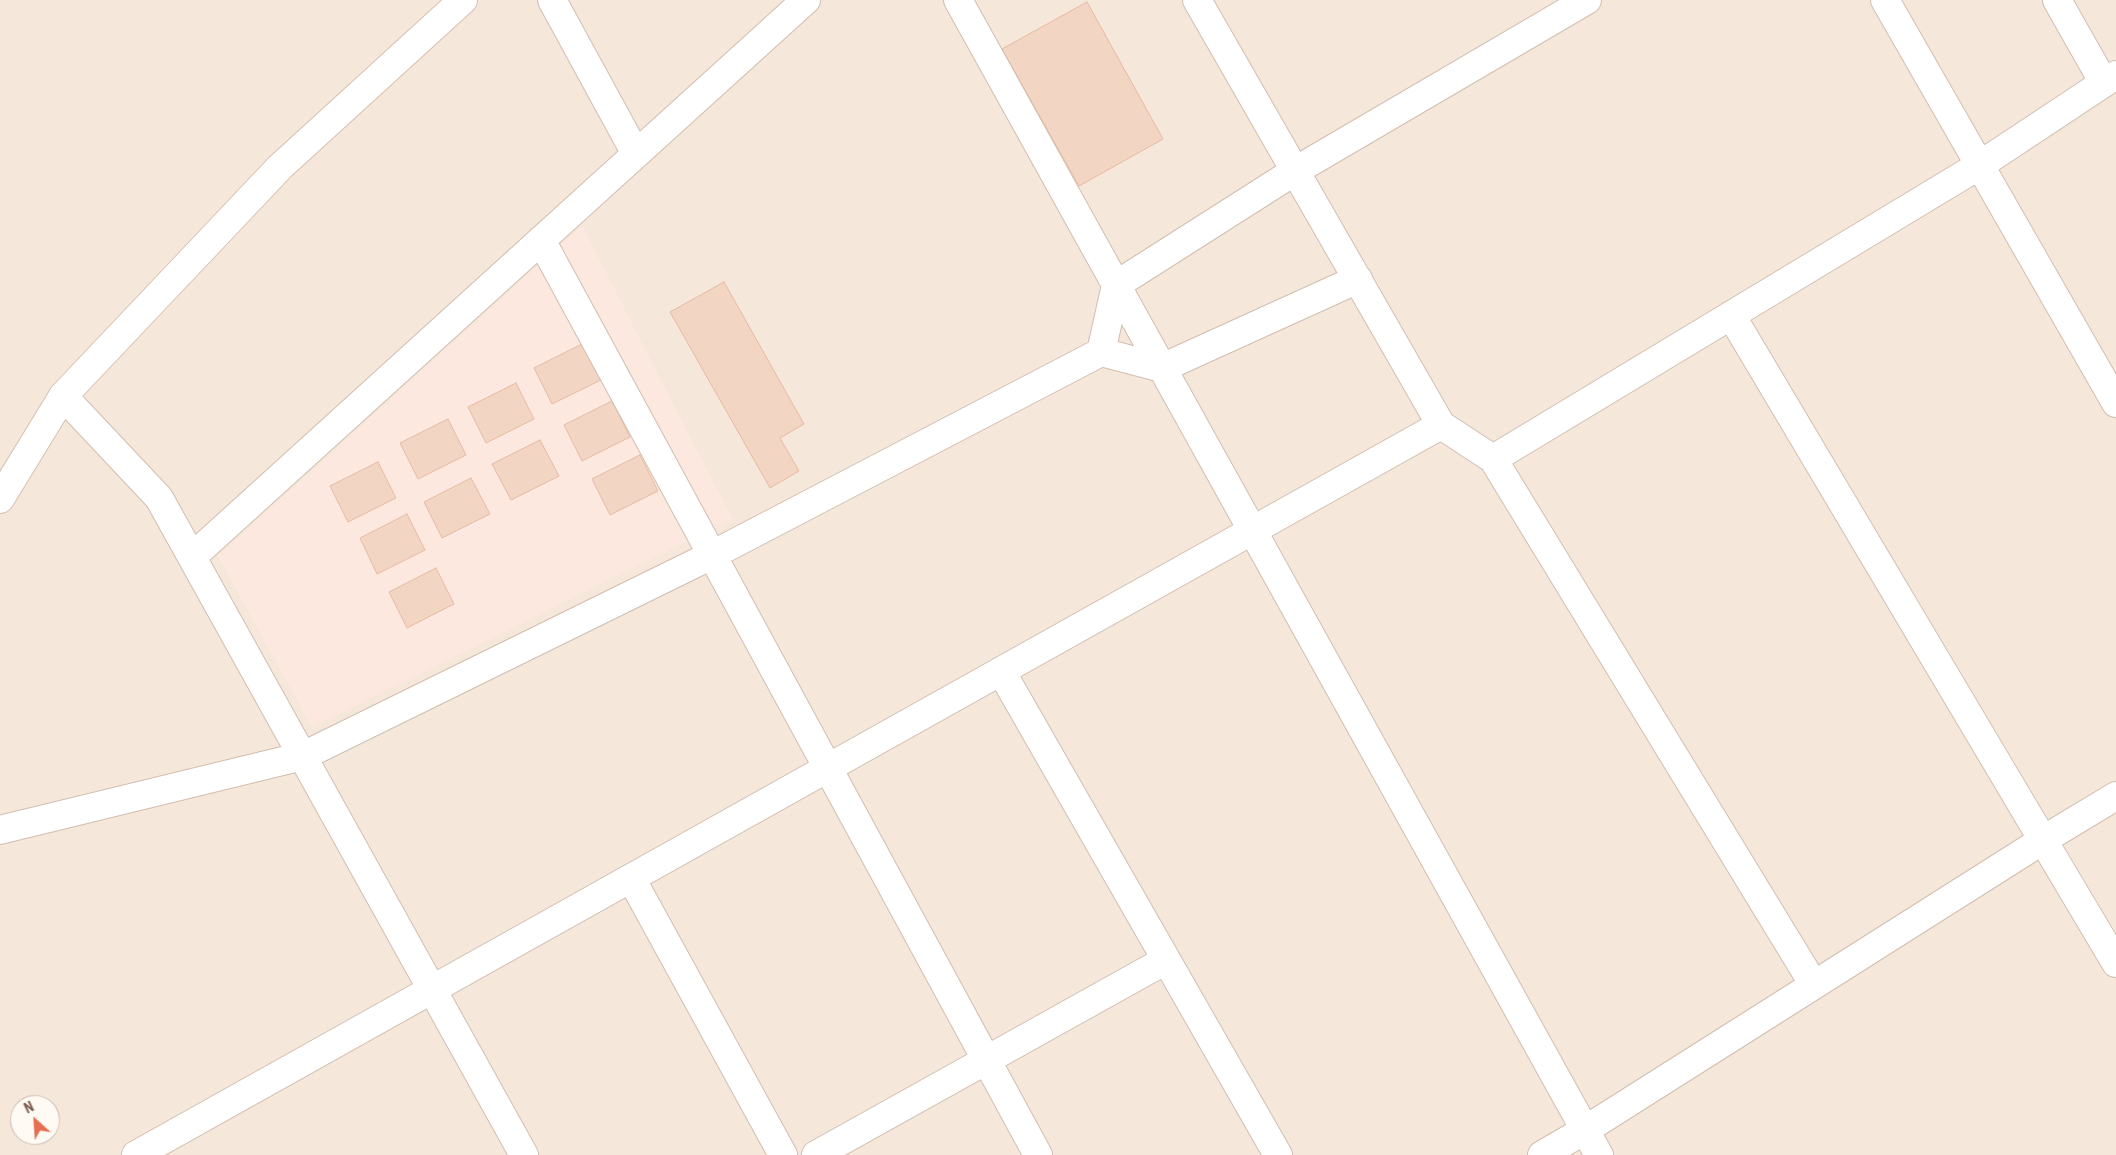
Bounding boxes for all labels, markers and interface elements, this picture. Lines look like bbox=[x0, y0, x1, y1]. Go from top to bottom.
north arrow bbox=[10, 1095, 60, 1145]
text: N bbox=[21, 1098, 36, 1116]

